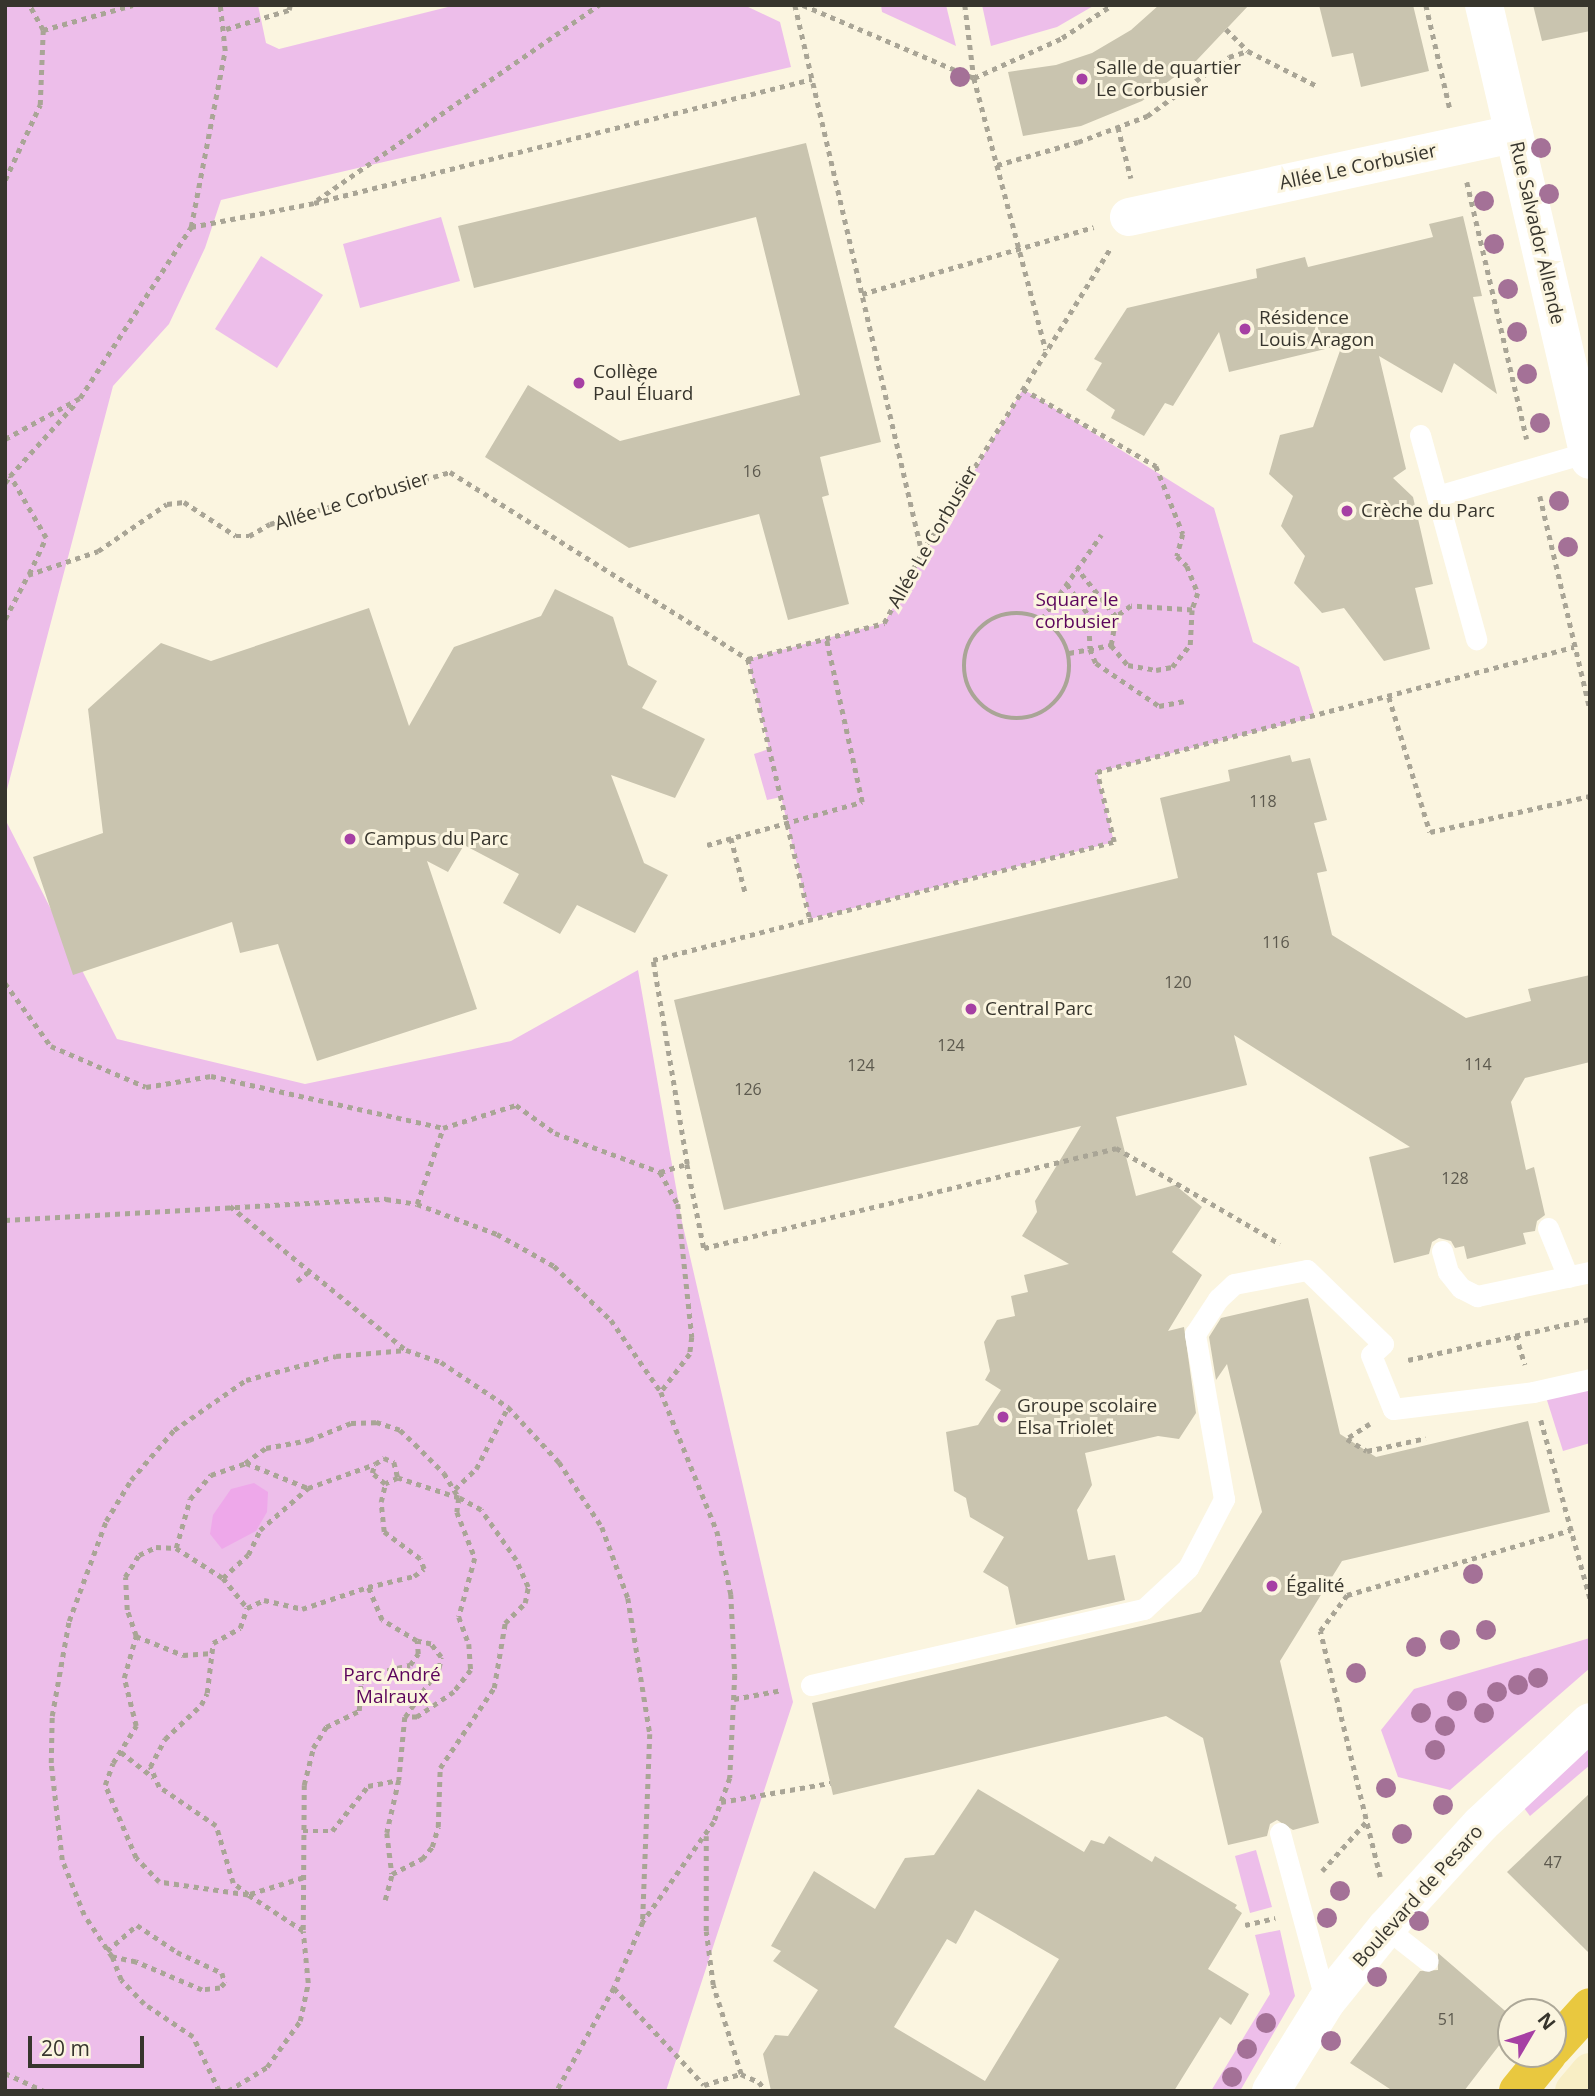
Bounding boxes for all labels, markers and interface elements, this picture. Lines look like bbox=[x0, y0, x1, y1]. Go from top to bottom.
place label: Salle de quartier Le Corbusier bbox=[1096, 57, 1241, 101]
marker: Salle de quartier Le Corbusier bbox=[1074, 71, 1090, 87]
street label: Allée Le Corbusier bbox=[1277, 139, 1439, 195]
street label: Rue Salvador Allende bbox=[1505, 139, 1569, 327]
place label: Résidence Louis Aragon bbox=[1259, 307, 1375, 351]
marker: Résidence Louis Aragon bbox=[1237, 321, 1253, 337]
place label: Collège Paul Éluard bbox=[593, 361, 693, 405]
marker: Collège Paul Éluard bbox=[571, 375, 587, 391]
house number: 16 bbox=[743, 461, 761, 481]
street label: Allée Le Corbusier bbox=[883, 462, 983, 612]
street label: Allée Le Corbusier bbox=[272, 467, 432, 535]
place label: Crèche du Parc bbox=[1361, 500, 1495, 522]
marker: Crèche du Parc bbox=[1339, 503, 1355, 519]
park label: Square le corbusier bbox=[1035, 589, 1119, 633]
house number: 118 bbox=[1249, 791, 1277, 811]
place label: Campus du Parc bbox=[364, 828, 508, 850]
marker: Campus du Parc bbox=[342, 831, 358, 847]
house number: 116 bbox=[1262, 932, 1290, 952]
house number: 120 bbox=[1164, 972, 1192, 992]
place label: Central Parc bbox=[985, 998, 1093, 1020]
marker: Central Parc bbox=[963, 1001, 979, 1017]
house number: 124 bbox=[937, 1035, 965, 1055]
house number: 114 bbox=[1464, 1054, 1492, 1074]
house number: 124 bbox=[847, 1055, 875, 1075]
house number: 126 bbox=[734, 1079, 762, 1099]
house number: 128 bbox=[1441, 1168, 1469, 1188]
place label: Groupe scolaire Elsa Triolet bbox=[1017, 1395, 1157, 1439]
marker: Groupe scolaire Elsa Triolet bbox=[995, 1409, 1011, 1425]
place label: Égalité bbox=[1286, 1575, 1344, 1597]
marker: Égalité bbox=[1264, 1578, 1280, 1594]
park label: Parc André Malraux bbox=[343, 1664, 441, 1708]
street label: Boulevard de Pesaro bbox=[1348, 1820, 1488, 1972]
house number: 47 bbox=[1544, 1852, 1562, 1872]
north arrow bbox=[1497, 1998, 1567, 2068]
text: N bbox=[1532, 2007, 1562, 2035]
house number: 51 bbox=[1438, 2009, 1456, 2029]
scale bar bbox=[32, 2022, 147, 2066]
text: 20 m bbox=[41, 2034, 90, 2062]

